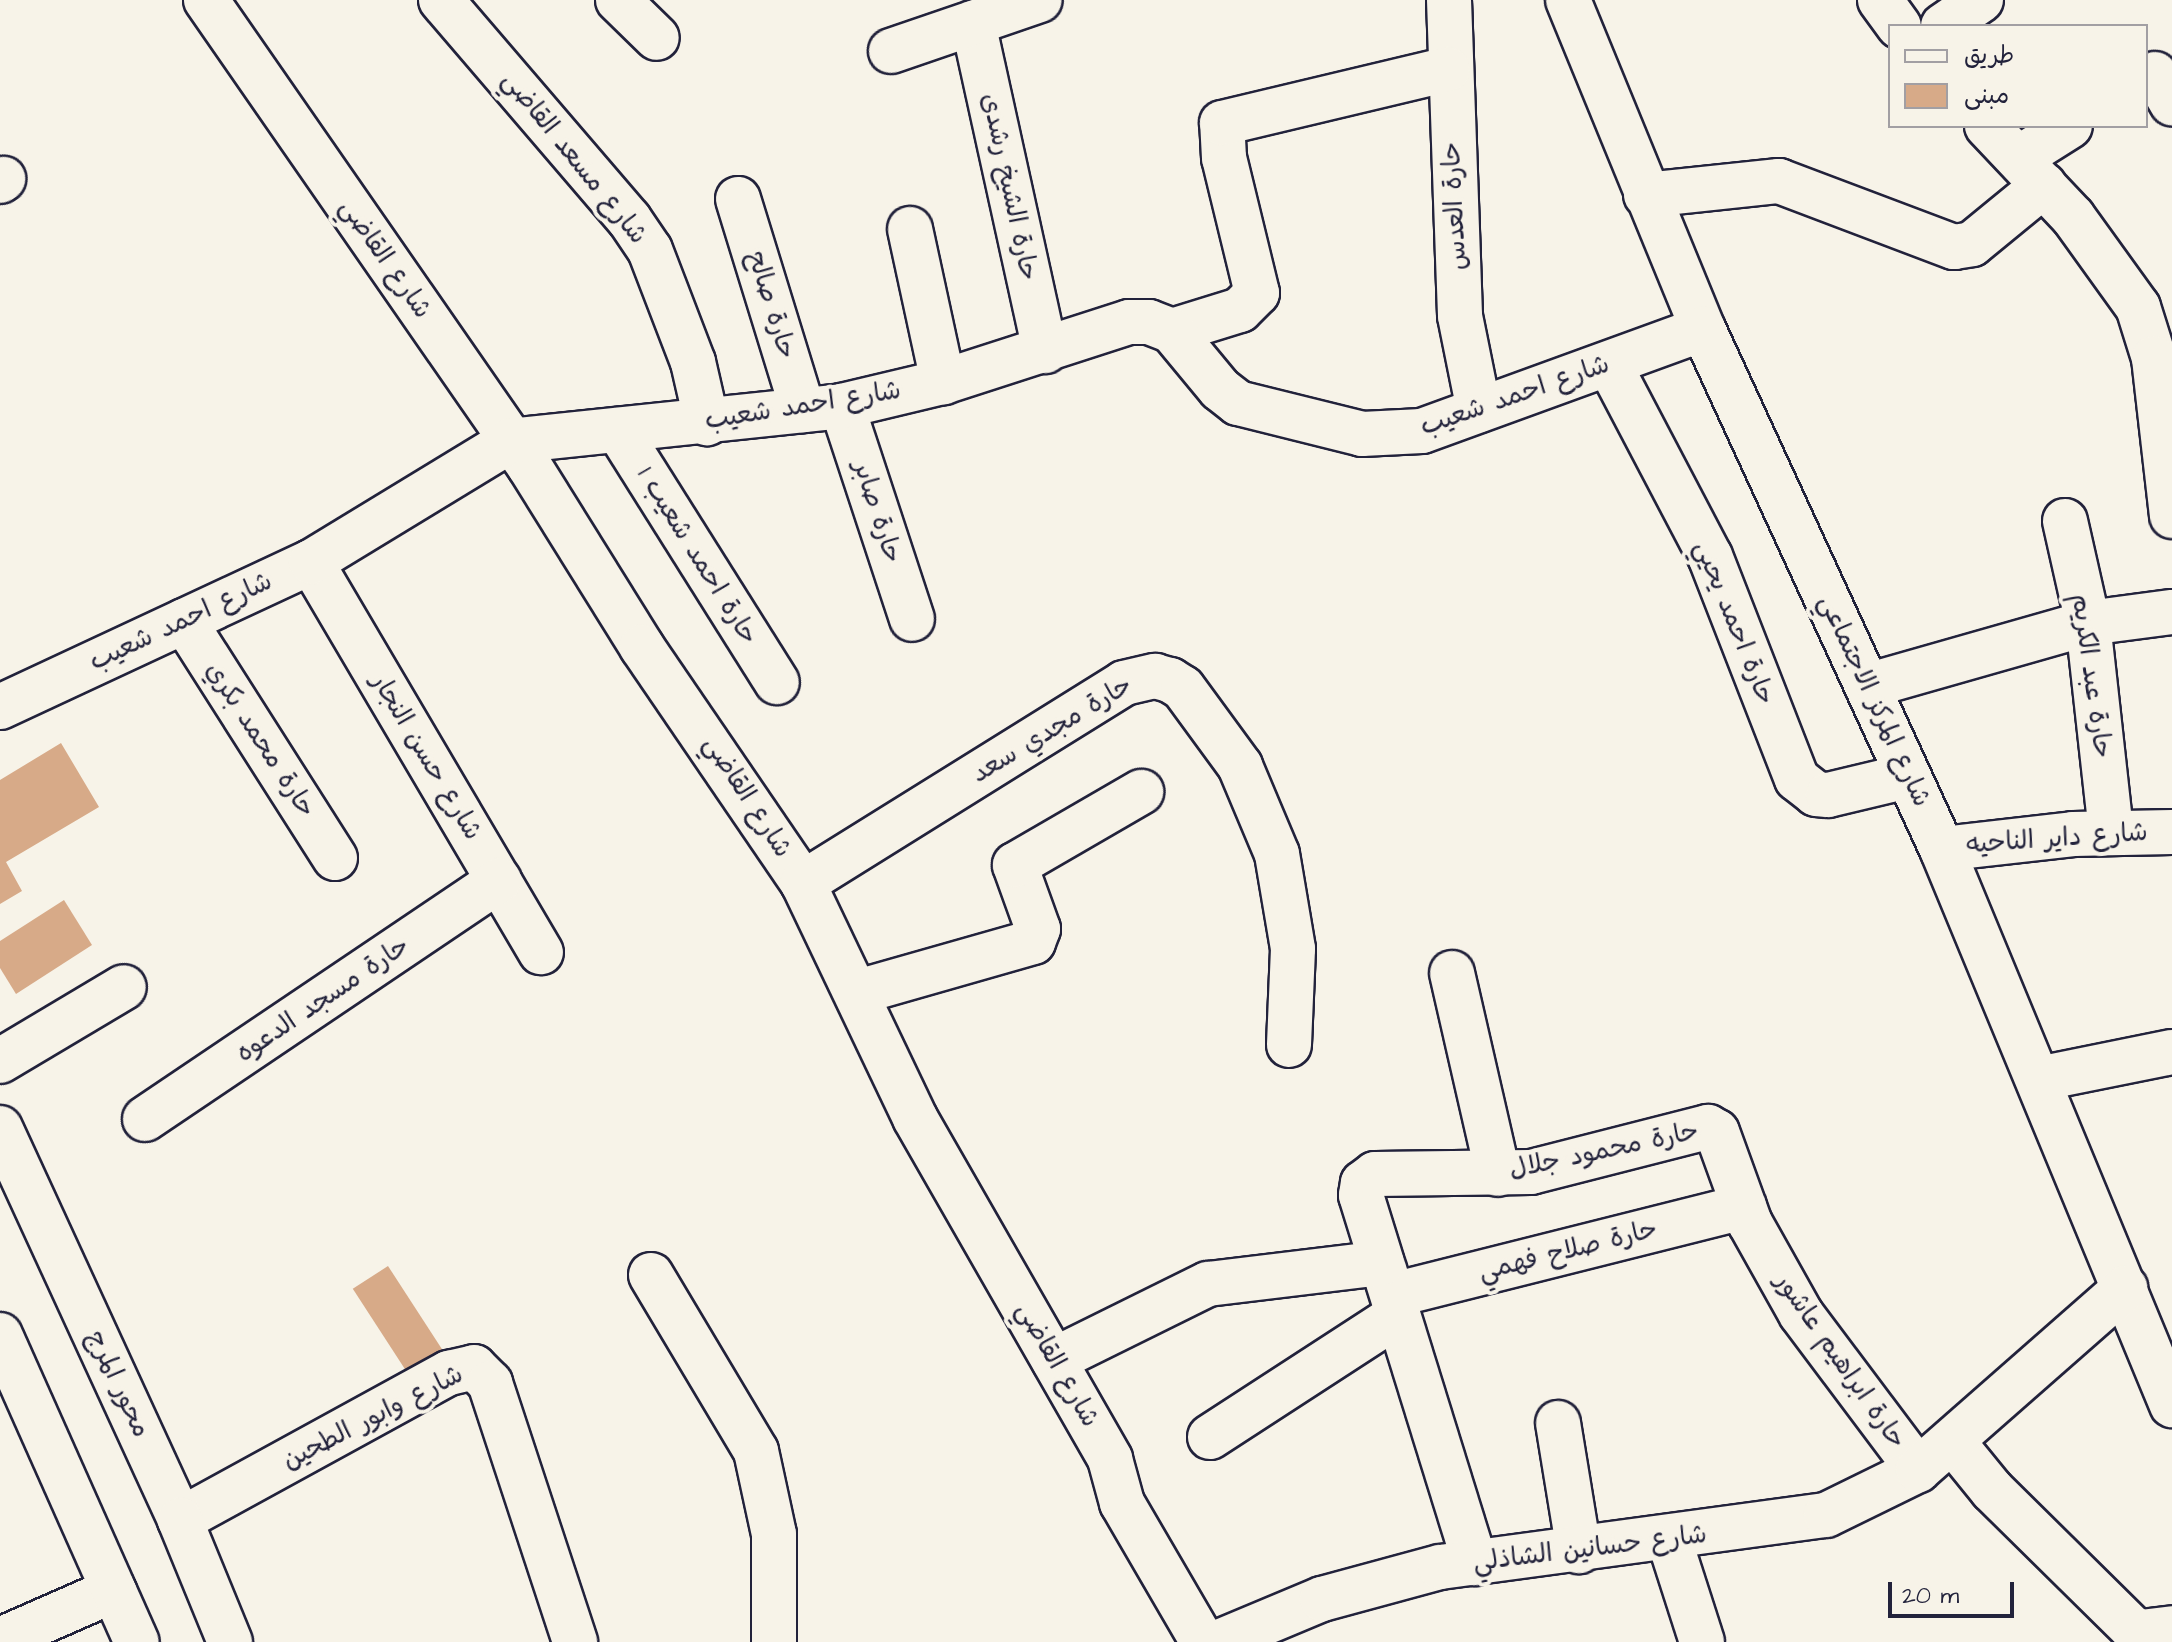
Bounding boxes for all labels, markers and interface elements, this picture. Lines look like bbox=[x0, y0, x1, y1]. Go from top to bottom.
legend bbox=[1888, 24, 2148, 128]
text: طريق bbox=[1964, 39, 2014, 73]
street label: شارع مسعد القاضي bbox=[495, 65, 653, 251]
text: مبنى bbox=[1964, 79, 2009, 113]
street label: حارة الشيخ رشدى bbox=[974, 91, 1044, 283]
street label: حارة العدس bbox=[1436, 141, 1474, 271]
street label: شارع القاضي bbox=[332, 193, 438, 325]
street label: حارة صالح bbox=[740, 247, 802, 363]
street label: شارع احمد شعيب bbox=[1416, 349, 1614, 443]
street label: شارع احمد شعيب bbox=[703, 375, 903, 437]
street label: حارة صابر bbox=[846, 457, 908, 567]
street label: حارة احمد شعيب 1 bbox=[630, 462, 764, 650]
street label: حارة احمد يحيي bbox=[1687, 537, 1781, 709]
street label: شارع احمد شعيب bbox=[85, 566, 277, 678]
street label: شارع المركز الاجتماعي bbox=[1811, 590, 1937, 812]
street label: حارة عبد الكريم bbox=[2064, 592, 2118, 760]
street label: حارة محمد بكري bbox=[198, 656, 322, 824]
street label: شارع حسن النجار bbox=[364, 668, 488, 846]
street label: حارة مجدي سعد bbox=[966, 670, 1138, 790]
street label: شارع القاضي bbox=[696, 730, 798, 864]
street label: شارع داير الناحيه bbox=[1965, 817, 2149, 861]
street label: حارة مسجد الدعوه bbox=[231, 931, 415, 1069]
street label: حارة محمود جلال bbox=[1506, 1116, 1702, 1186]
street label: حارة صلاح فهمي bbox=[1475, 1214, 1661, 1288]
street label: حارة ابراهيم عاشور bbox=[1768, 1267, 1912, 1455]
street label: شارع القاضي bbox=[1009, 1297, 1105, 1433]
street label: محور المرج bbox=[80, 1326, 156, 1442]
street label: شارع وابور الطحين bbox=[278, 1359, 468, 1477]
street label: شارع حسانين الشاذلي bbox=[1471, 1519, 1709, 1579]
scale bar bbox=[1892, 1566, 2018, 1616]
text: 20 m bbox=[1902, 1579, 1959, 1613]

